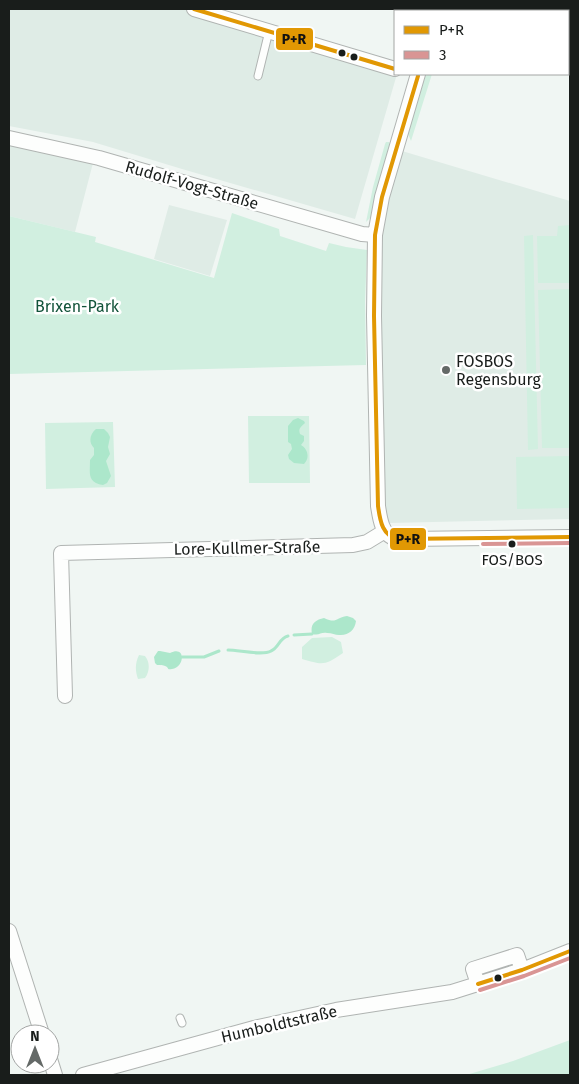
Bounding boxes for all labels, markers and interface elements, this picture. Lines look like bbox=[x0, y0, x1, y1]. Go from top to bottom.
legend bbox=[394, 10, 569, 75]
text: P+R bbox=[439, 21, 464, 39]
line badge: P+R bbox=[275, 27, 314, 51]
text: P+R bbox=[282, 31, 307, 48]
text: 3 bbox=[439, 46, 447, 64]
unlabelled marker bbox=[337, 48, 347, 58]
unlabelled marker bbox=[349, 52, 359, 62]
street label: Rudolf-Vogt-Straße bbox=[123, 157, 261, 213]
park label: Brixen-Park bbox=[35, 297, 120, 316]
place label: FOSBOS Regensburg bbox=[456, 352, 542, 389]
marker: FOSBOS Regensburg bbox=[440, 364, 452, 376]
line badge: P+R bbox=[389, 527, 427, 551]
text: P+R bbox=[396, 531, 421, 548]
street label: Lore-Kullmer-Straße bbox=[174, 537, 320, 559]
marker: FOS/BOS bbox=[507, 539, 517, 549]
place label: FOS/BOS bbox=[481, 551, 543, 569]
unlabelled marker bbox=[493, 973, 503, 983]
street label: Humboldtstraße bbox=[219, 1001, 339, 1047]
north arrow bbox=[10, 1024, 60, 1074]
text: N bbox=[30, 1028, 40, 1045]

